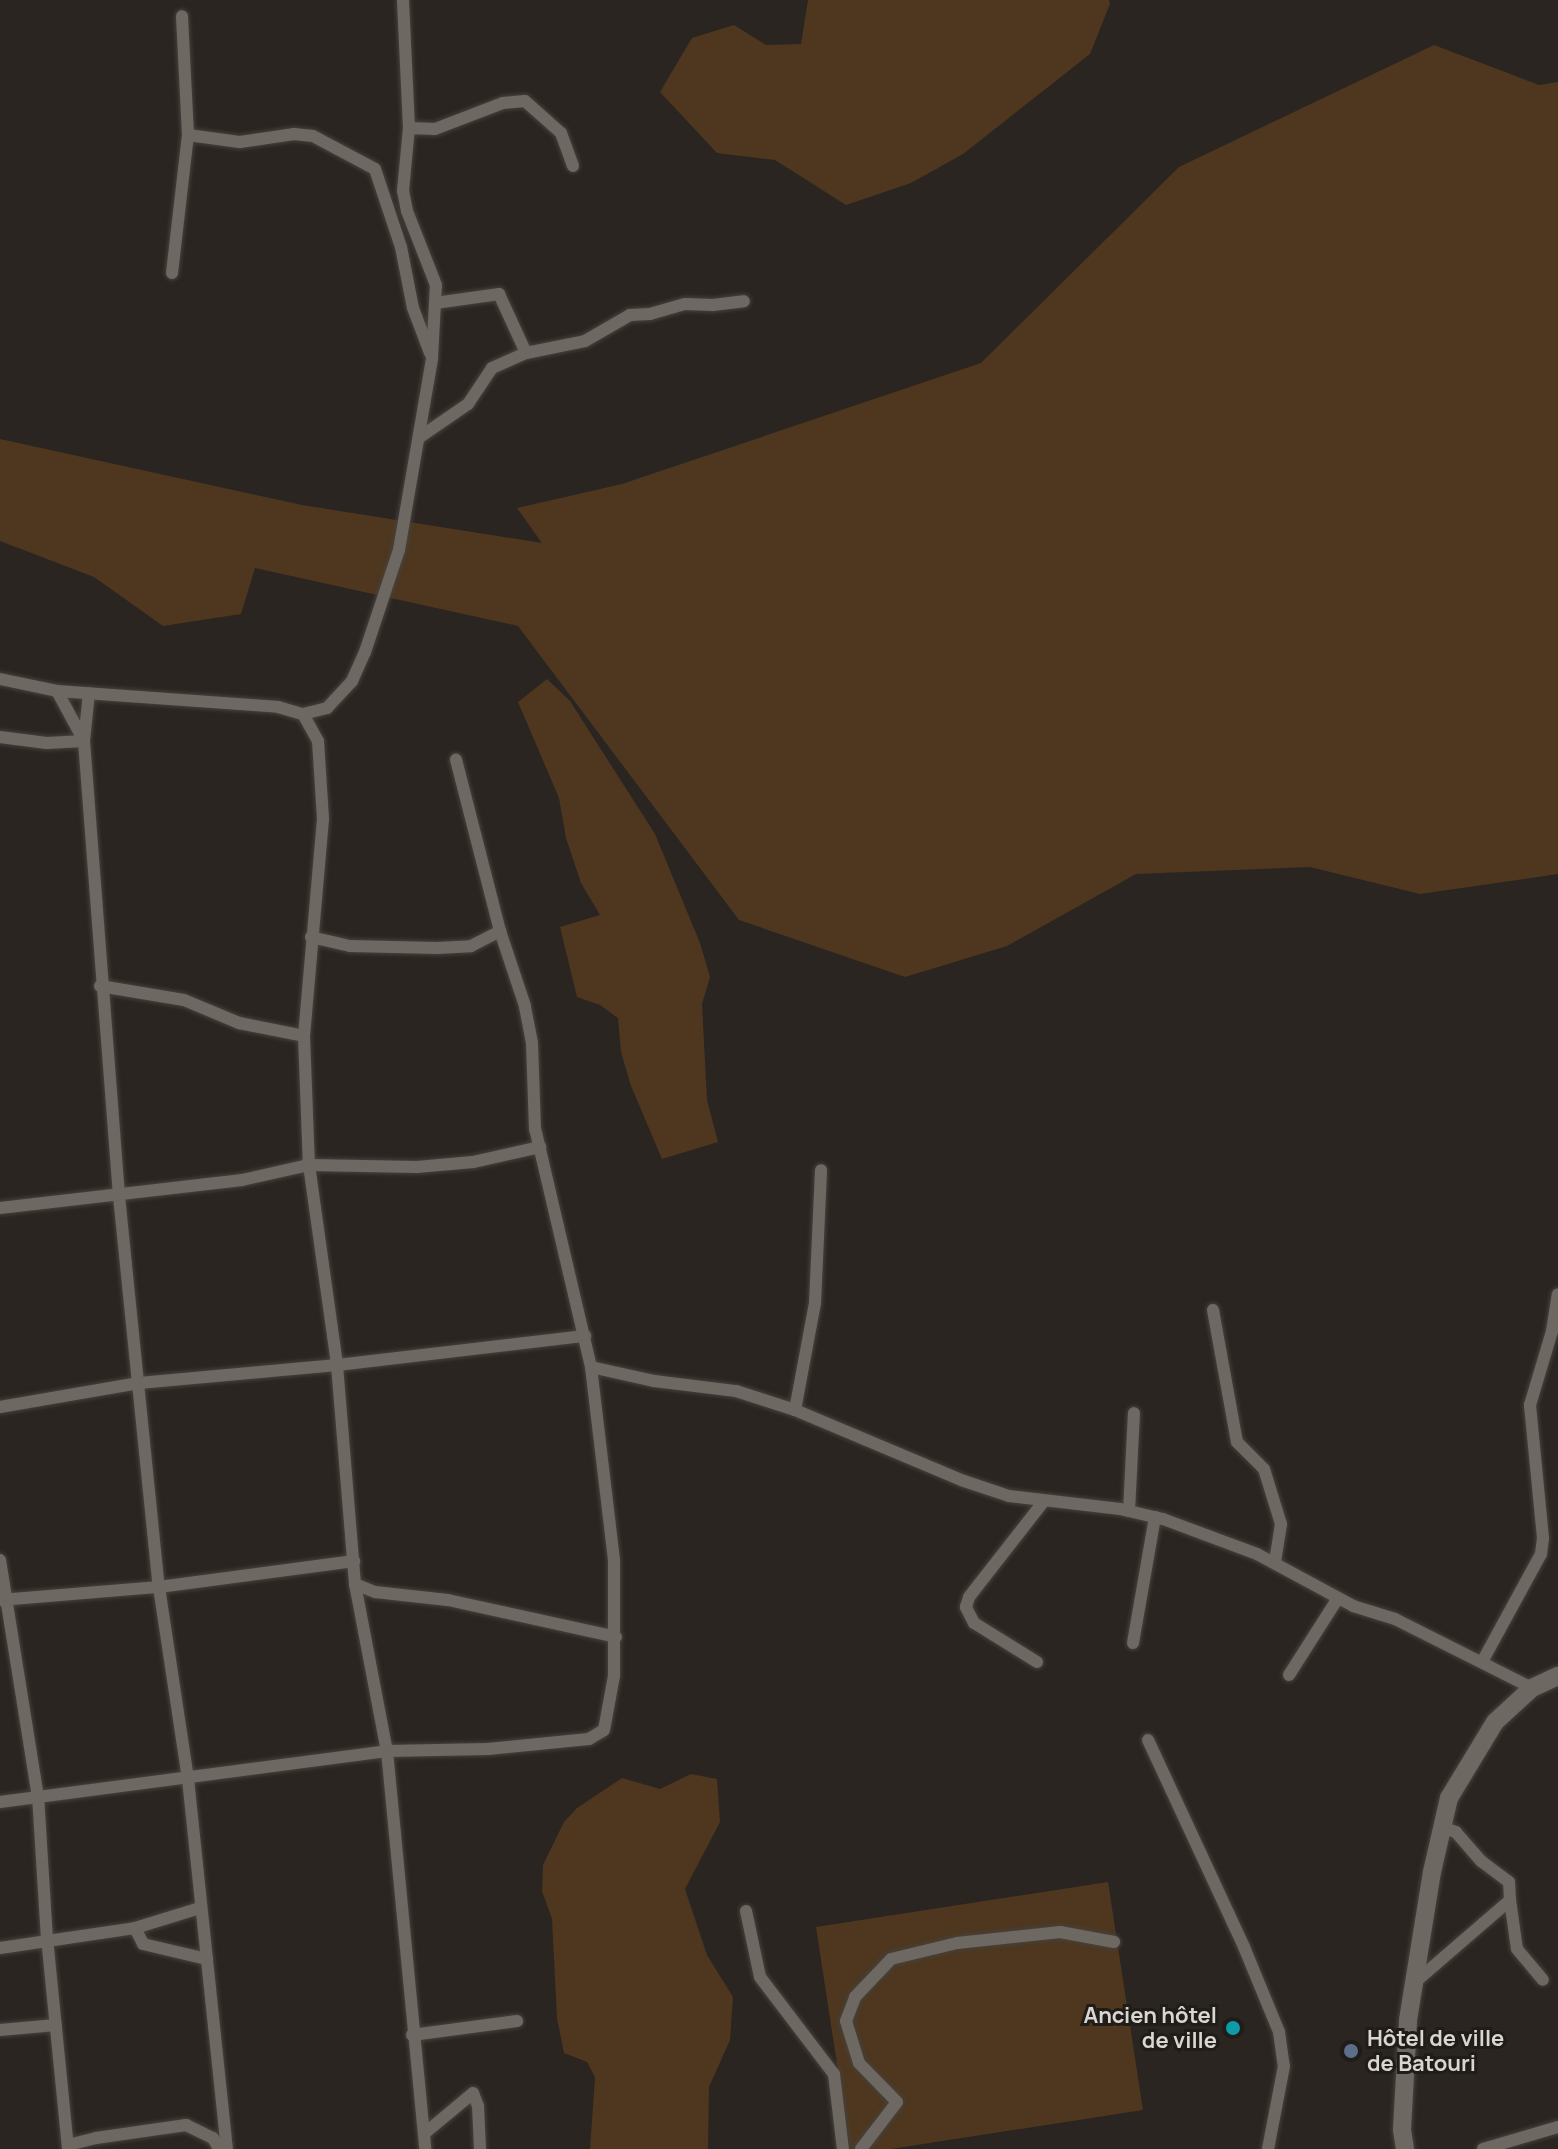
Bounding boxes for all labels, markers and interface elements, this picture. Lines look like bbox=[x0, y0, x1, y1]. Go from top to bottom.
place label: Ancien hôtel de ville bbox=[1083, 2002, 1217, 2054]
marker: Ancien hôtel de ville bbox=[1224, 2019, 1242, 2037]
place label: Hôtel de ville de Batouri bbox=[1367, 2025, 1504, 2076]
marker: Hôtel de ville de Batouri bbox=[1342, 2042, 1360, 2060]

